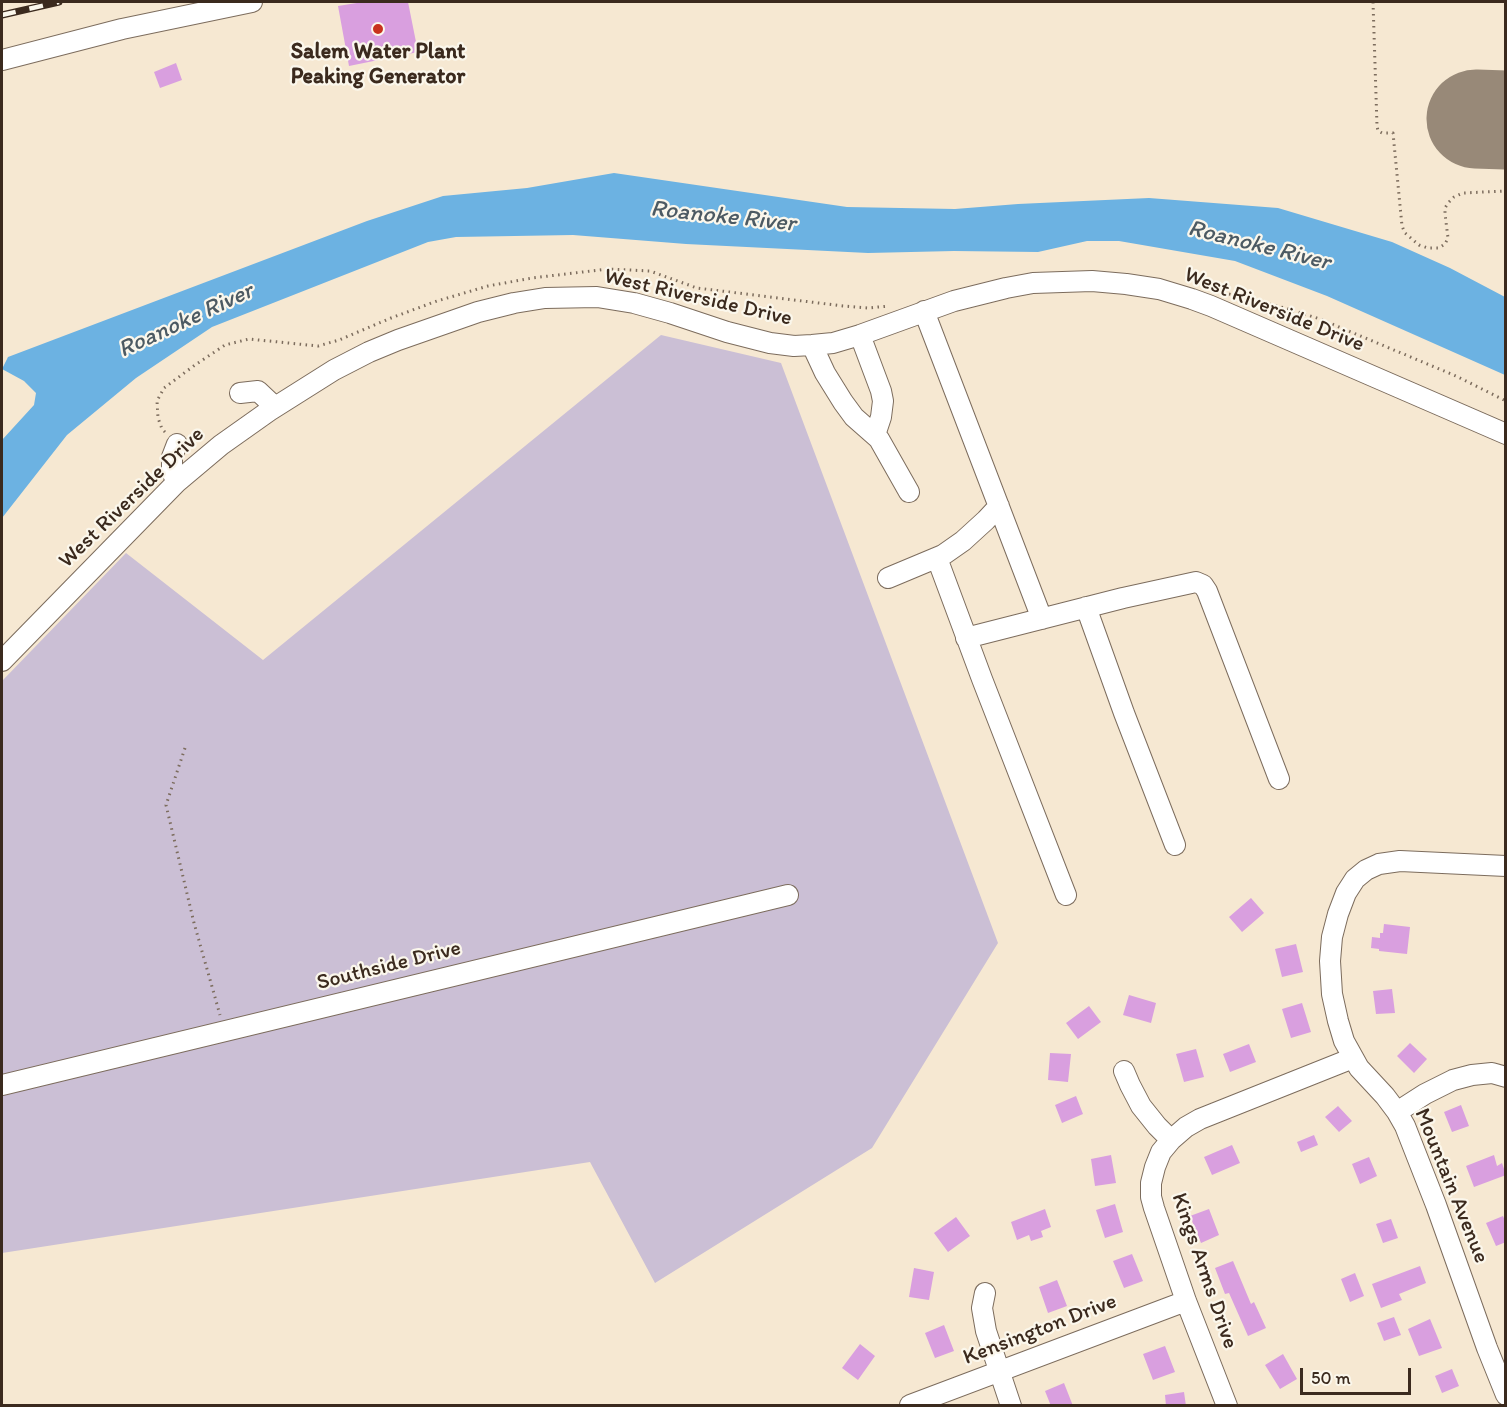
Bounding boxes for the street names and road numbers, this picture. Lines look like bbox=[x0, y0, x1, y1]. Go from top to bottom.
street label: West Riverside Drive bbox=[1180, 262, 1368, 358]
street label: West Riverside Drive bbox=[602, 264, 794, 332]
street label: West Riverside Drive bbox=[54, 422, 210, 574]
street label: Southside Drive bbox=[314, 935, 464, 997]
street label: Mountain Avenue bbox=[1408, 1105, 1494, 1267]
street label: Kings Arms Drive bbox=[1165, 1190, 1243, 1352]
street label: Kensington Drive bbox=[959, 1289, 1121, 1371]

